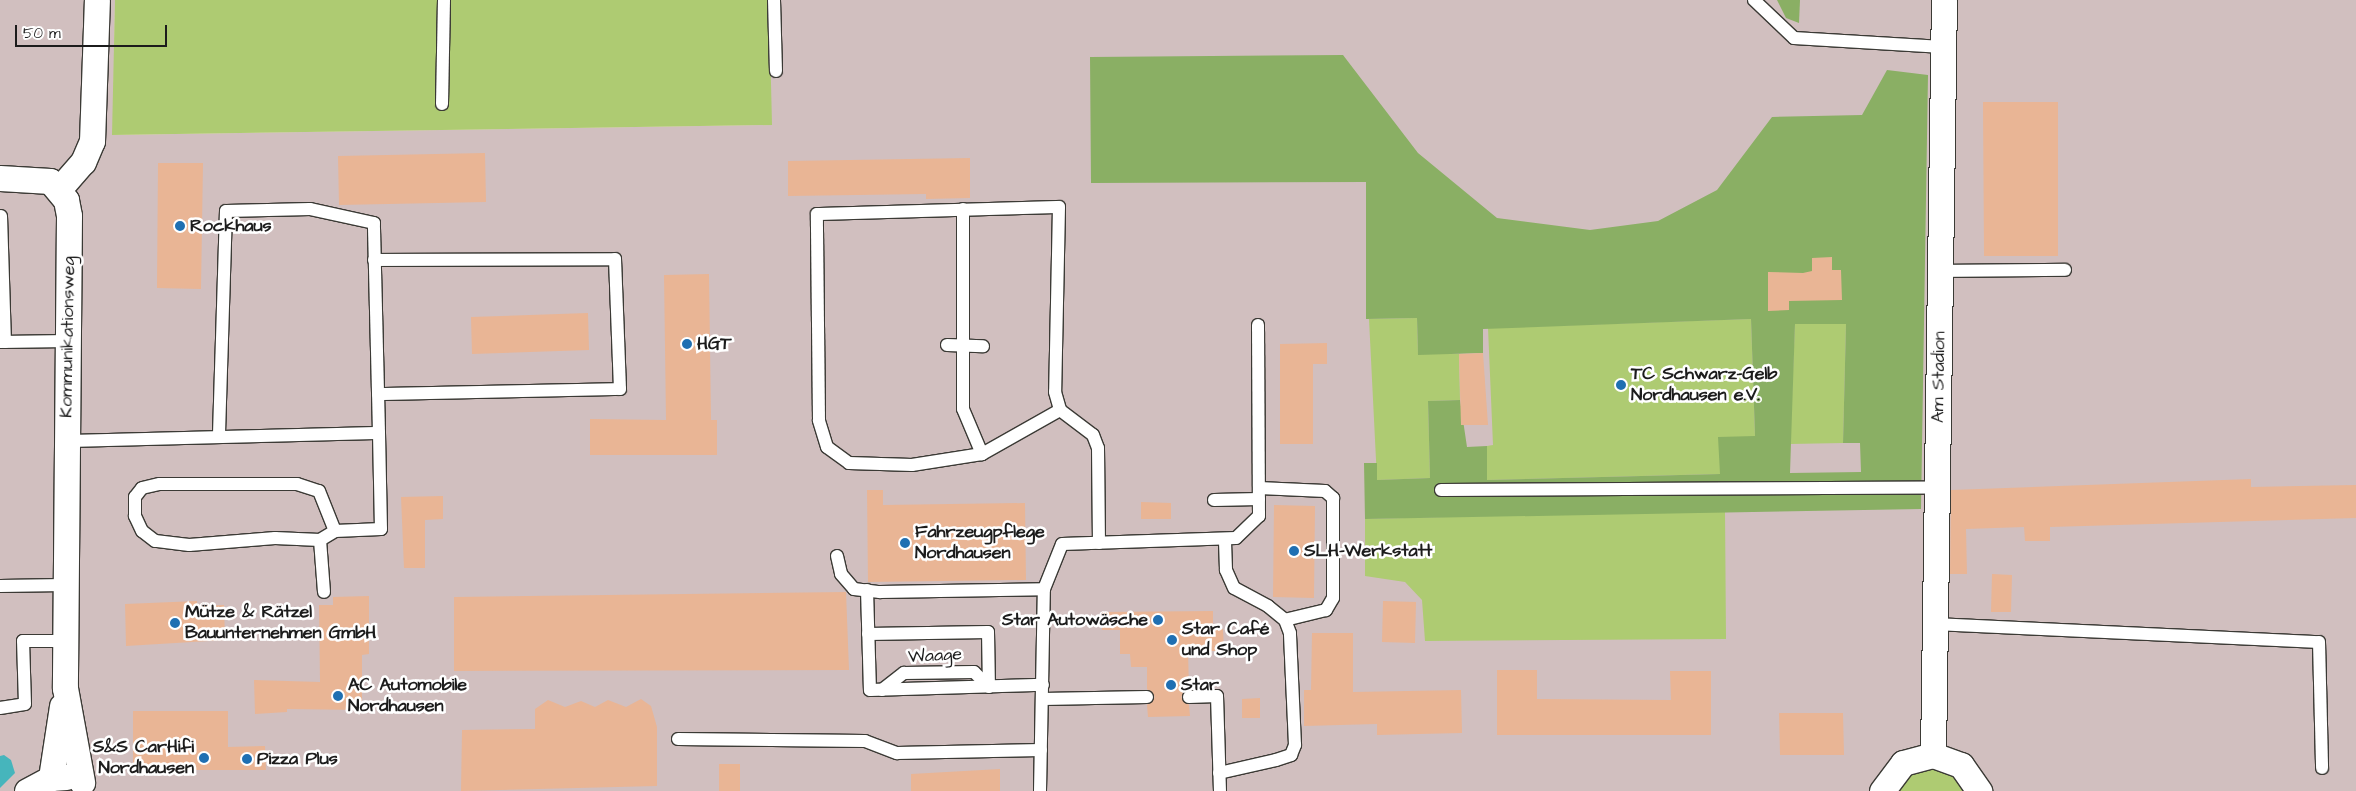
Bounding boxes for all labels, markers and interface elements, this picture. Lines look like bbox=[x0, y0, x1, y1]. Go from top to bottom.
scale bar bbox=[18, 15, 170, 47]
text: 50 m bbox=[23, 23, 61, 44]
place label: Rockhaus bbox=[190, 215, 272, 237]
marker: Rockhaus bbox=[174, 220, 186, 232]
street label: Kommunikationsweg bbox=[56, 256, 80, 418]
street label: Am Stadion bbox=[1927, 331, 1951, 423]
place label: HGT bbox=[697, 333, 732, 355]
marker: HGT bbox=[681, 338, 693, 350]
place label: TC Schwarz-Gelb Nordhausen e.V. bbox=[1631, 364, 1777, 406]
marker: TC Schwarz-Gelb Nordhausen e.V. bbox=[1615, 379, 1627, 391]
place label: Fahrzeugpflege Nordhausen bbox=[915, 522, 1045, 564]
marker: Fahrzeugpflege Nordhausen bbox=[899, 537, 911, 549]
place label: SLH-Werkstatt bbox=[1304, 540, 1432, 562]
marker: SLH-Werkstatt bbox=[1288, 545, 1300, 557]
place label: Mütze & Rätzel Bauunternehmen GmbH bbox=[185, 602, 376, 644]
place label: Star Autowäsche bbox=[1002, 609, 1148, 631]
marker: Star Autowäsche bbox=[1152, 614, 1164, 626]
marker: Mütze & Rätzel Bauunternehmen GmbH bbox=[169, 617, 181, 629]
place label: Star Café und Shop bbox=[1182, 619, 1269, 662]
marker: Star Café und Shop bbox=[1166, 634, 1178, 646]
street label: Waage bbox=[907, 644, 963, 668]
place label: Star bbox=[1181, 674, 1219, 696]
place label: AC Automobile Nordhausen bbox=[348, 675, 467, 718]
marker: Star bbox=[1165, 679, 1177, 691]
marker: AC Automobile Nordhausen bbox=[332, 690, 344, 702]
place label: S&S CarHifi Nordhausen bbox=[93, 737, 194, 780]
place label: Pizza Plus bbox=[257, 748, 338, 770]
marker: S&S CarHifi Nordhausen bbox=[198, 752, 210, 764]
marker: Pizza Plus bbox=[241, 753, 253, 765]

